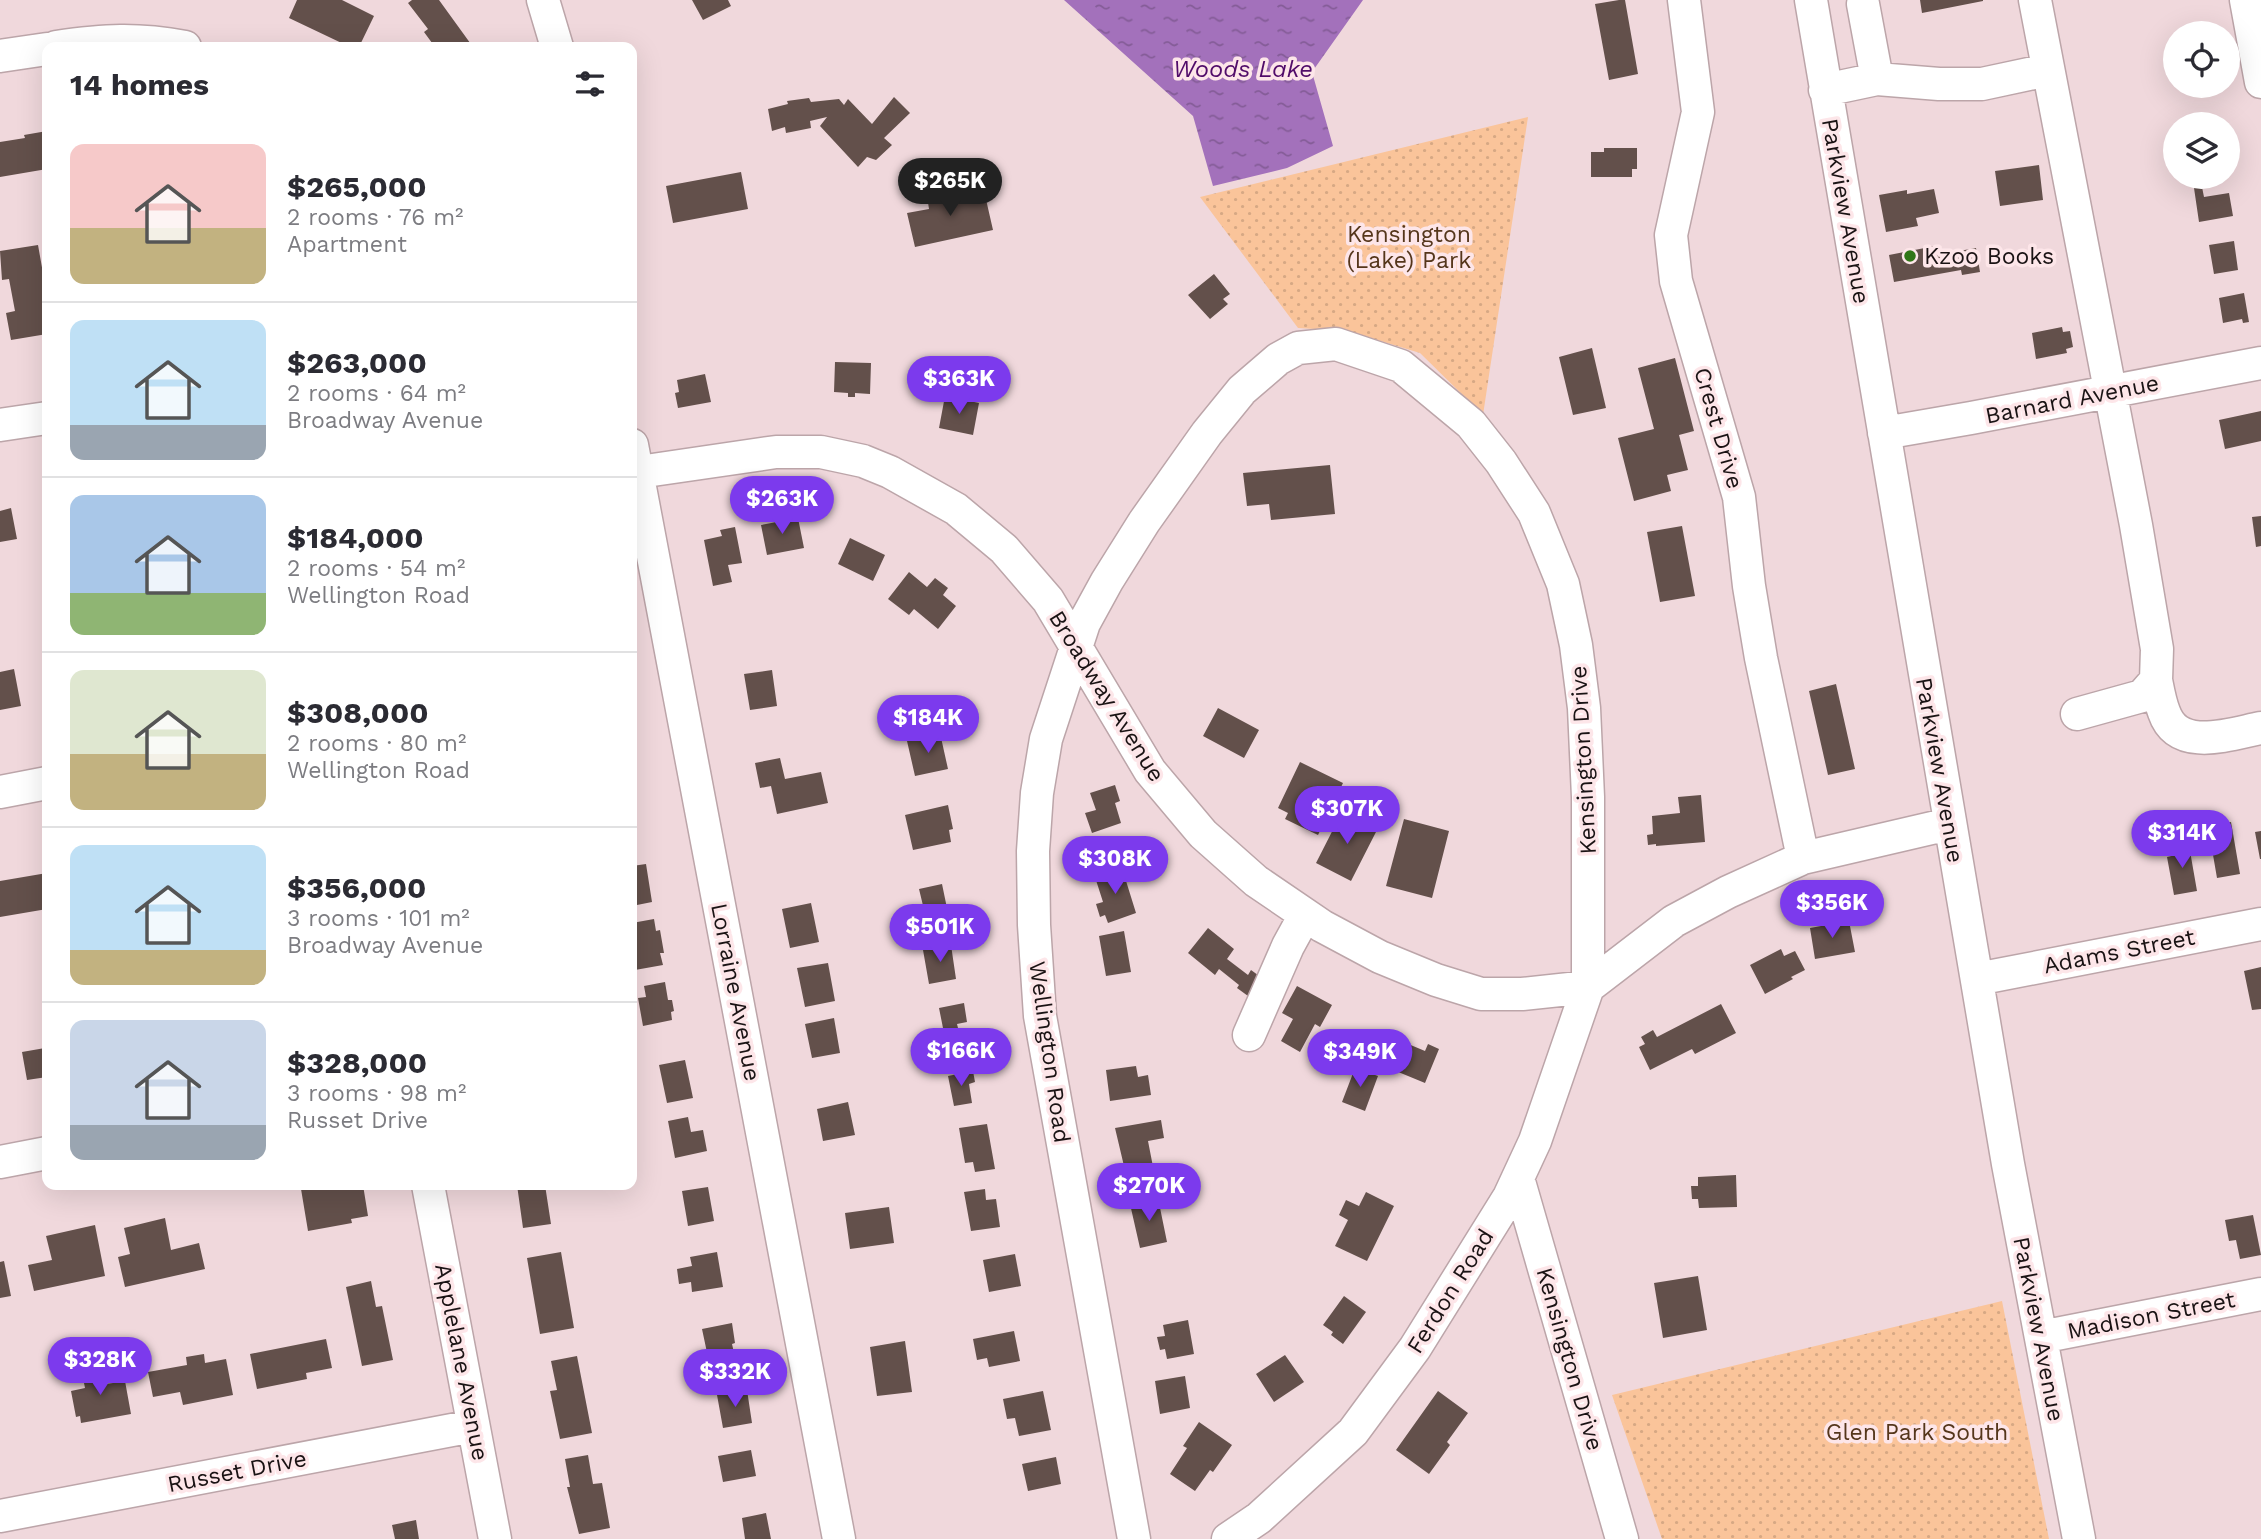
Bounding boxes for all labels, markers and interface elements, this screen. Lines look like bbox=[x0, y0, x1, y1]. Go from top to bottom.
map controls bbox=[2163, 21, 2240, 189]
button: locate bbox=[2163, 21, 2240, 98]
water label: Woods Lake bbox=[1173, 55, 1313, 83]
icon: filters bbox=[571, 65, 609, 103]
text: 14 homes bbox=[70, 67, 209, 102]
button: layers bbox=[2163, 112, 2240, 189]
street label: Parkview Avenue bbox=[1816, 116, 1875, 306]
pin: $265K bbox=[901, 158, 999, 218]
text: $265K bbox=[914, 167, 986, 194]
text: $265,000 bbox=[287, 169, 426, 204]
icon: home bbox=[126, 172, 210, 256]
text: 2 rooms · 76 m² bbox=[287, 204, 463, 231]
park label: Kensington (Lake) Park bbox=[1347, 221, 1471, 274]
text: Apartment bbox=[287, 231, 407, 258]
place label: Kzoo Books bbox=[1924, 243, 2054, 270]
marker: Kzoo Books bbox=[1902, 248, 1918, 264]
text: $263,000 bbox=[287, 345, 427, 380]
icon: home bbox=[126, 348, 210, 432]
pin: $363K bbox=[910, 356, 1008, 416]
street label: Crest Drive bbox=[1688, 364, 1749, 492]
text: $363K bbox=[923, 365, 995, 392]
street label: Barnard Avenue bbox=[1983, 369, 2161, 430]
text: 2 rooms · 64 m² bbox=[287, 380, 466, 407]
text: Broadway Avenue bbox=[287, 407, 483, 434]
pin: $263K bbox=[733, 476, 831, 536]
text: $263K bbox=[746, 485, 818, 512]
text: $184,000 bbox=[287, 520, 424, 555]
icon: home bbox=[126, 523, 210, 607]
text: 2 rooms · 54 m² bbox=[287, 555, 465, 582]
text: Wellington Road bbox=[287, 582, 470, 609]
street label: Broadway Avenue bbox=[1043, 606, 1170, 787]
street label: Kensington Drive bbox=[1565, 665, 1602, 855]
street label: Parkview Avenue bbox=[1910, 675, 1969, 865]
text: $308,000 bbox=[287, 695, 429, 730]
pin: $184K bbox=[879, 696, 977, 755]
icon: home bbox=[126, 698, 210, 782]
text: $184K bbox=[893, 704, 963, 731]
text: 2 rooms · 80 m² bbox=[287, 730, 466, 757]
text: Wellington Road bbox=[287, 757, 470, 784]
pin: $307K bbox=[1298, 786, 1396, 846]
text: $307K bbox=[1311, 795, 1383, 822]
pin: $314K bbox=[2133, 810, 2231, 870]
text: $314K bbox=[2147, 819, 2217, 846]
pin: $308K bbox=[1066, 836, 1164, 896]
text: $308K bbox=[1078, 845, 1152, 872]
text: $356,000 bbox=[287, 870, 426, 905]
icon: home bbox=[126, 873, 210, 957]
pin: $356K bbox=[1783, 880, 1881, 940]
text: $356K bbox=[1796, 889, 1868, 916]
street label: Lorraine Avenue bbox=[705, 901, 766, 1083]
pin: $501K bbox=[891, 904, 989, 964]
text: 3 rooms · 101 m² bbox=[287, 905, 470, 932]
text: $501K bbox=[906, 913, 974, 940]
street label: Adams Street bbox=[2041, 924, 2197, 979]
text: Broadway Avenue bbox=[287, 932, 483, 959]
street label: Wellington Road bbox=[1023, 960, 1076, 1145]
pin: $166K bbox=[912, 1028, 1010, 1088]
pin: $349K bbox=[1311, 1030, 1409, 1089]
text: $166K bbox=[927, 1037, 995, 1064]
text: $349K bbox=[1323, 1038, 1397, 1065]
text: $328,000 bbox=[287, 1045, 427, 1080]
icon: home bbox=[126, 1048, 210, 1132]
text: 3 rooms · 98 m² bbox=[287, 1080, 466, 1107]
text: Russet Drive bbox=[287, 1107, 428, 1134]
pin: $270K bbox=[1100, 1164, 1198, 1223]
text: $270K bbox=[1113, 1172, 1185, 1199]
street label: Ferdon Road bbox=[1401, 1224, 1499, 1358]
street label: Parkview Avenue bbox=[2007, 1234, 2070, 1424]
street label: Applelane Avenue bbox=[429, 1261, 494, 1463]
street label: Kensington Drive bbox=[1530, 1265, 1609, 1454]
street label: Madison Street bbox=[2065, 1286, 2238, 1345]
pin: $328K bbox=[51, 1338, 149, 1397]
text: $328K bbox=[64, 1346, 136, 1373]
pin: $332K bbox=[686, 1350, 784, 1409]
text: $332K bbox=[699, 1358, 771, 1385]
park label: Glen Park South bbox=[1826, 1419, 2008, 1446]
street label: Russet Drive bbox=[165, 1445, 309, 1498]

